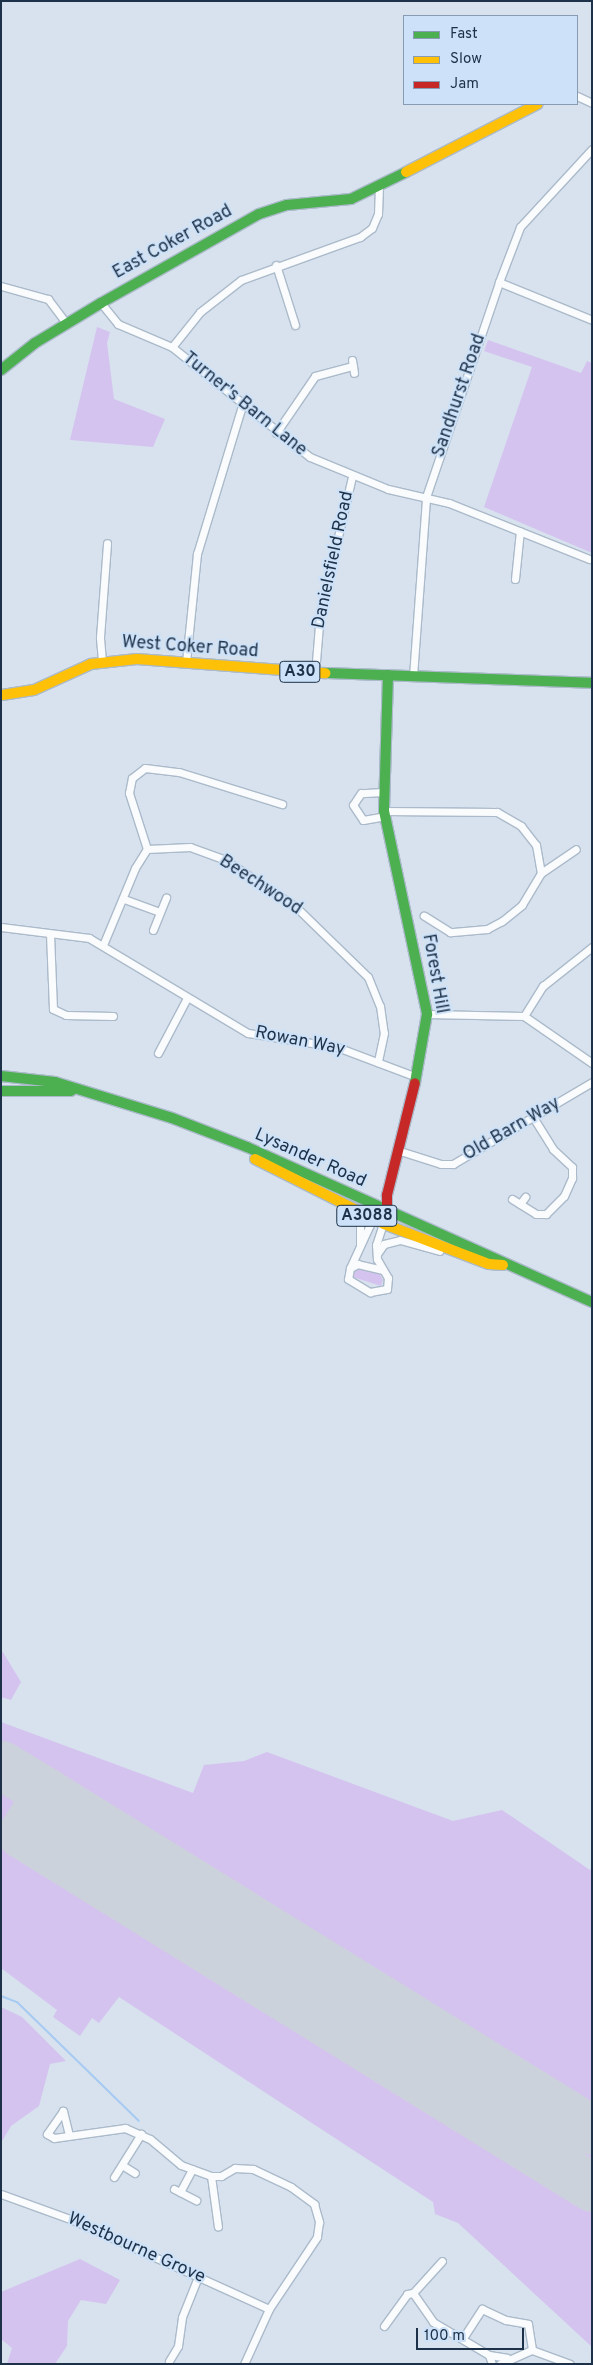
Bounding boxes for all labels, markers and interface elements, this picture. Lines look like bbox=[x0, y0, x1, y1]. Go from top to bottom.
legend bbox=[403, 15, 578, 105]
text: Fast bbox=[450, 25, 478, 44]
text: Slow bbox=[450, 50, 482, 69]
text: Jam bbox=[450, 75, 479, 94]
street label: East Coker Road bbox=[110, 201, 236, 285]
street label: Sandhurst Road bbox=[429, 331, 491, 461]
street label: Turner's Barn Lane bbox=[178, 348, 310, 462]
street label: Danielsfield Road bbox=[309, 489, 359, 631]
street label: West Coker Road bbox=[121, 632, 259, 664]
road number: A30 bbox=[279, 659, 321, 686]
street label: Beechwood bbox=[215, 851, 305, 921]
street label: Forest Hill bbox=[416, 932, 452, 1016]
street label: Rowan Way bbox=[253, 1023, 347, 1061]
street label: Old Barn Way bbox=[459, 1093, 565, 1167]
street label: Lysander Road bbox=[251, 1125, 369, 1193]
road number: A3088 bbox=[336, 1202, 398, 1230]
street label: Westbourne Grove bbox=[64, 2209, 208, 2289]
scale bar bbox=[418, 2318, 526, 2350]
text: 100 m bbox=[424, 2327, 465, 2346]

